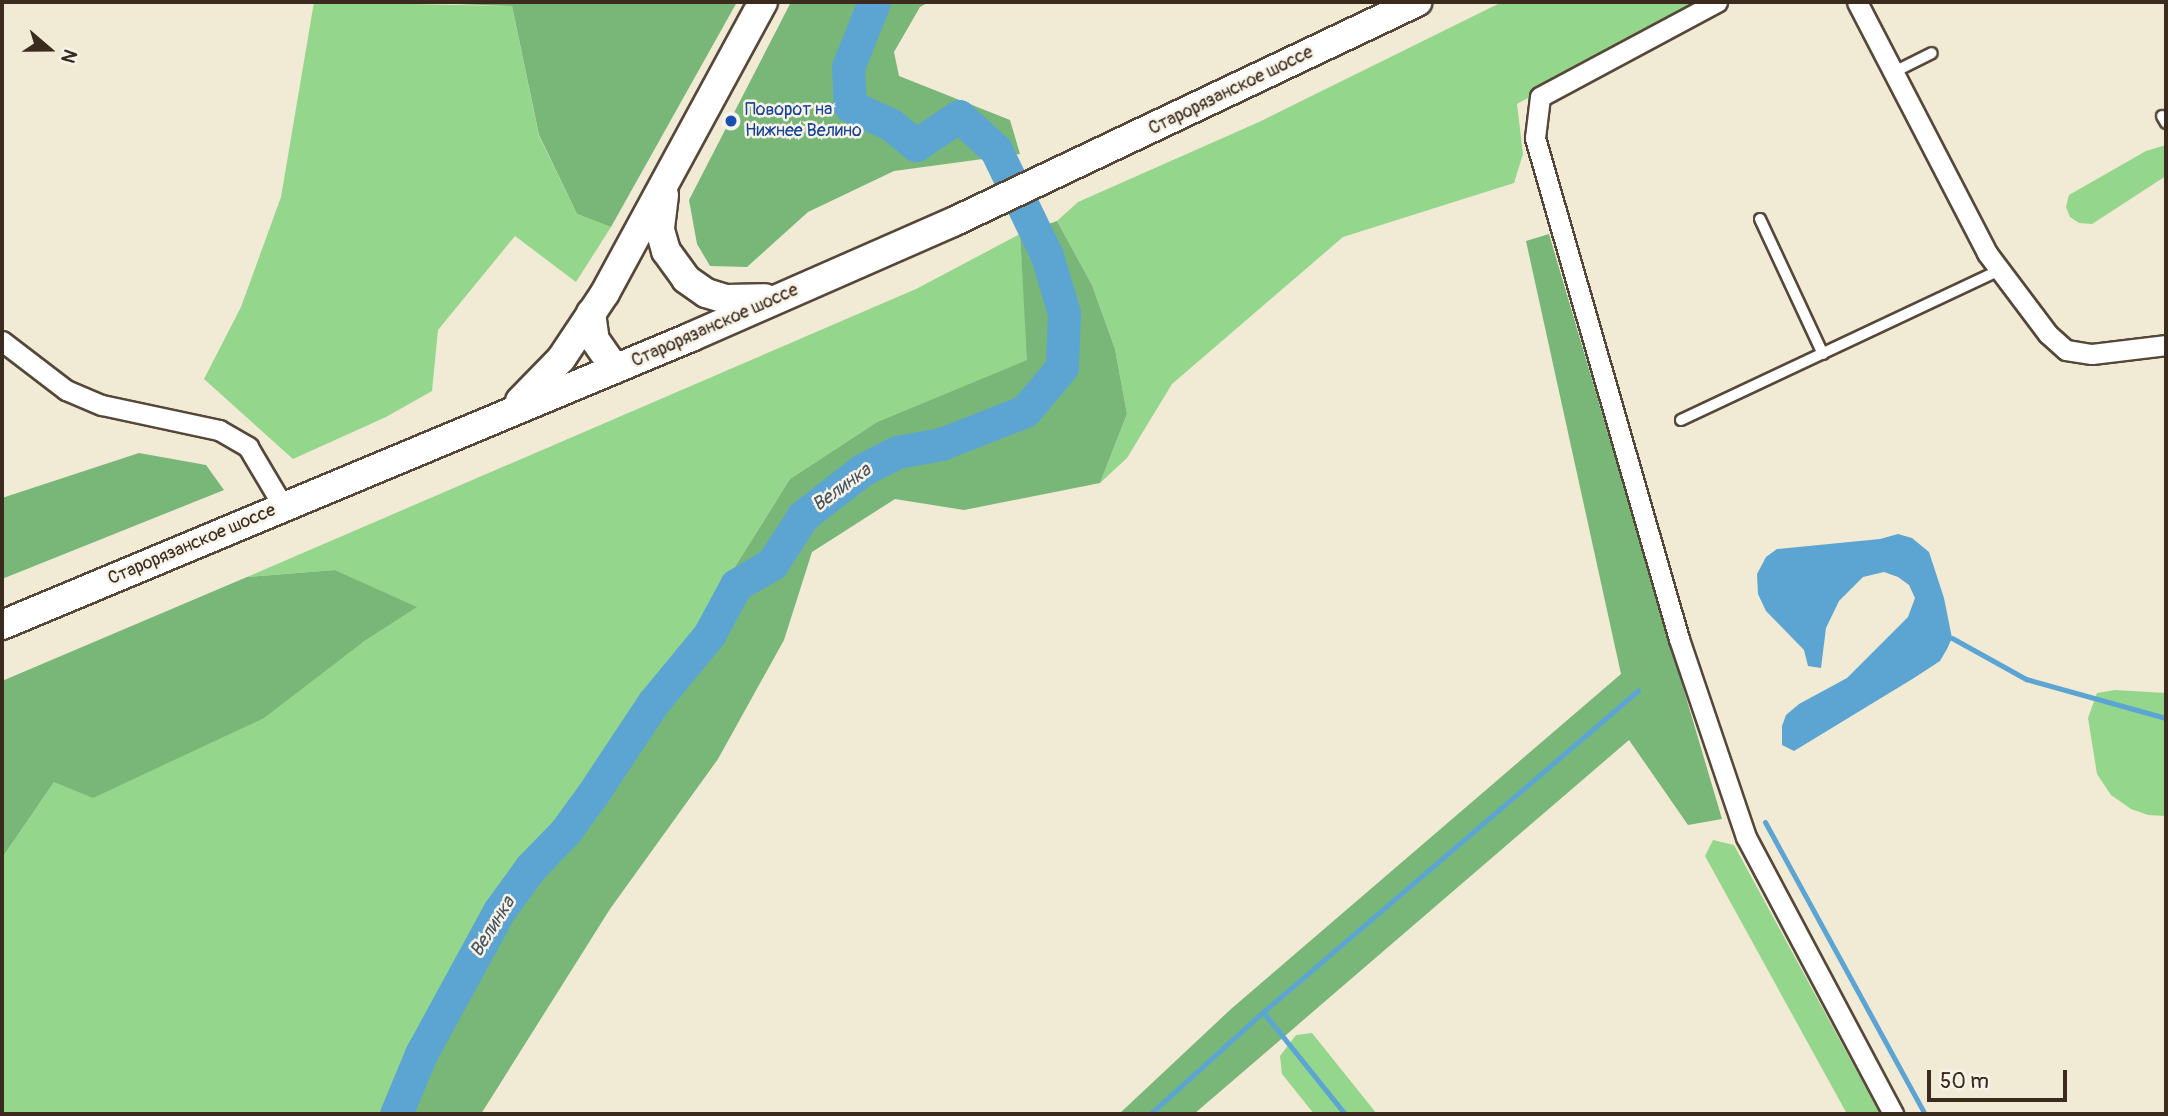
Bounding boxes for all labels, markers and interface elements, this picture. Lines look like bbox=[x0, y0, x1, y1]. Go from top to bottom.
north arrow bbox=[14, 14, 84, 84]
street label: Старорязанское шоссе bbox=[1145, 42, 1317, 140]
text: N bbox=[55, 46, 82, 66]
place label: Поворот на Нижнее Велино bbox=[745, 100, 862, 142]
marker: Поворот на Нижнее Велино bbox=[723, 113, 739, 129]
street label: Старорязанское шоссе bbox=[628, 280, 802, 372]
water label: Велинка bbox=[808, 459, 876, 517]
street label: Старорязанское шоссе bbox=[105, 500, 279, 590]
water label: Велинка bbox=[466, 893, 520, 961]
scale bar bbox=[1930, 1056, 2070, 1100]
text: 50 m bbox=[1940, 1068, 1989, 1095]

